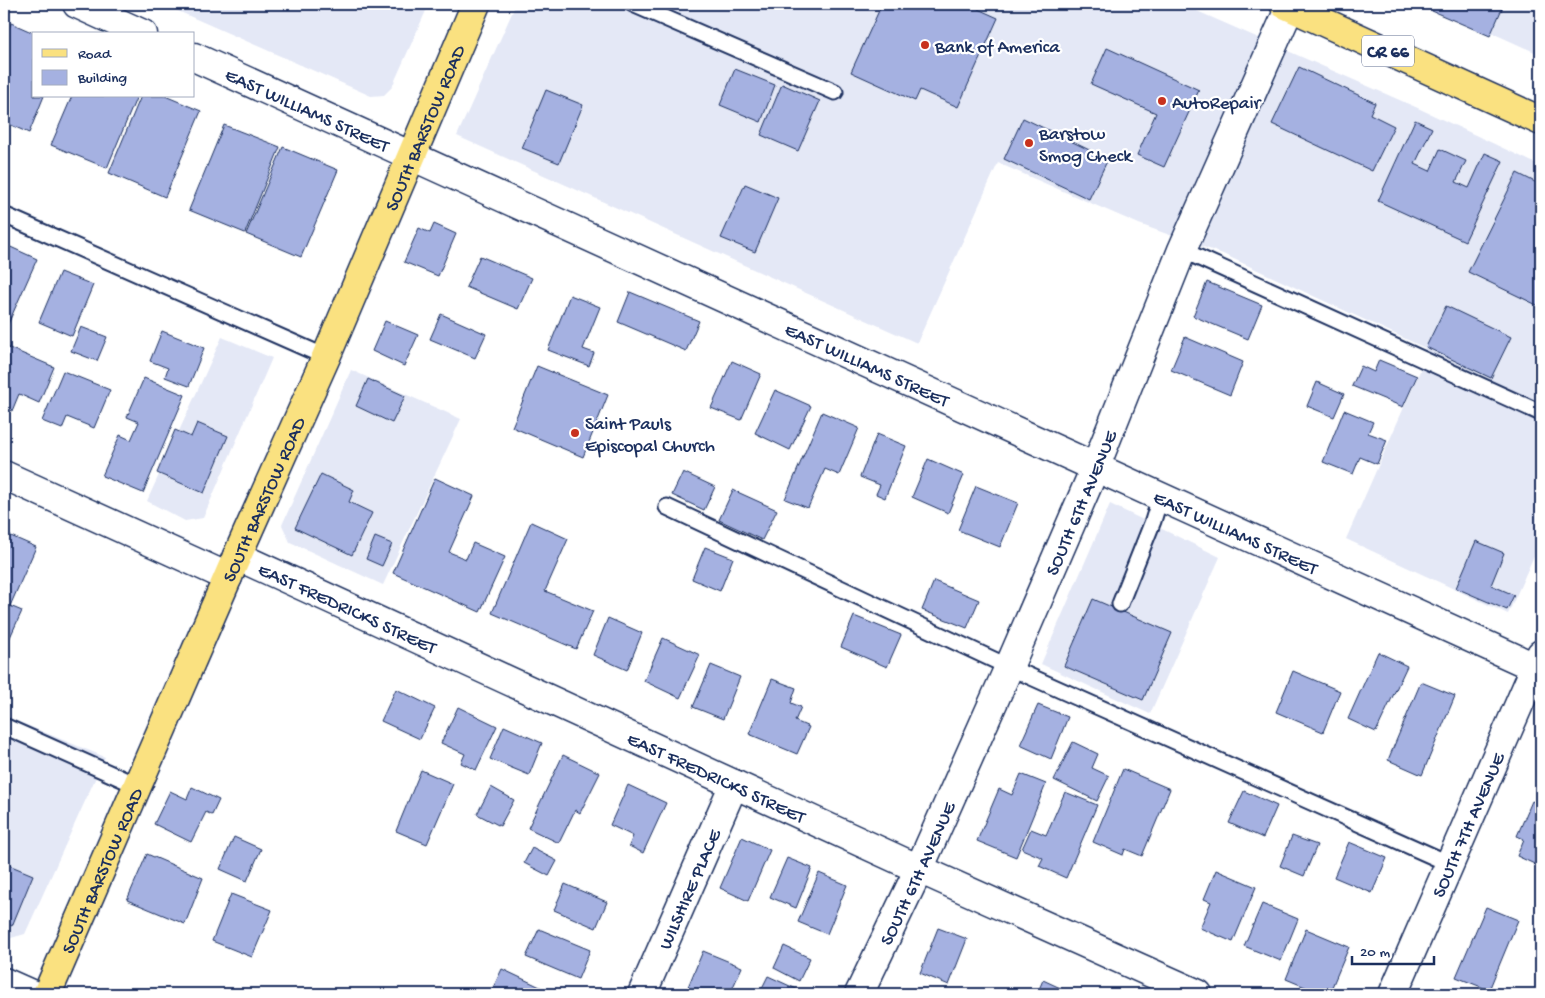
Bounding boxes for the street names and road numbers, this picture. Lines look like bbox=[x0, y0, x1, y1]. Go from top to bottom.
road number: CR 66 bbox=[1362, 36, 1414, 66]
street label: SOUTH BARSTOW ROAD bbox=[381, 42, 472, 215]
street label: EAST WILLIAMS STREET bbox=[221, 65, 393, 160]
street label: EAST WILLIAMS STREET bbox=[780, 319, 952, 414]
street label: SOUTH BARSTOW ROAD bbox=[219, 414, 313, 586]
street label: SOUTH 6TH AVENUE bbox=[1042, 427, 1124, 580]
street label: EAST WILLIAMS STREET bbox=[1149, 487, 1321, 582]
street label: EAST FREDRICKS STREET bbox=[254, 559, 440, 661]
street label: EAST FREDRICKS STREET bbox=[623, 729, 809, 830]
street label: SOUTH 7TH AVENUE bbox=[1429, 749, 1512, 902]
street label: SOUTH BARSTOW ROAD bbox=[58, 785, 150, 958]
street label: SOUTH 6TH AVENUE bbox=[876, 798, 963, 950]
street label: WILSHIRE PLACE bbox=[655, 825, 728, 954]

